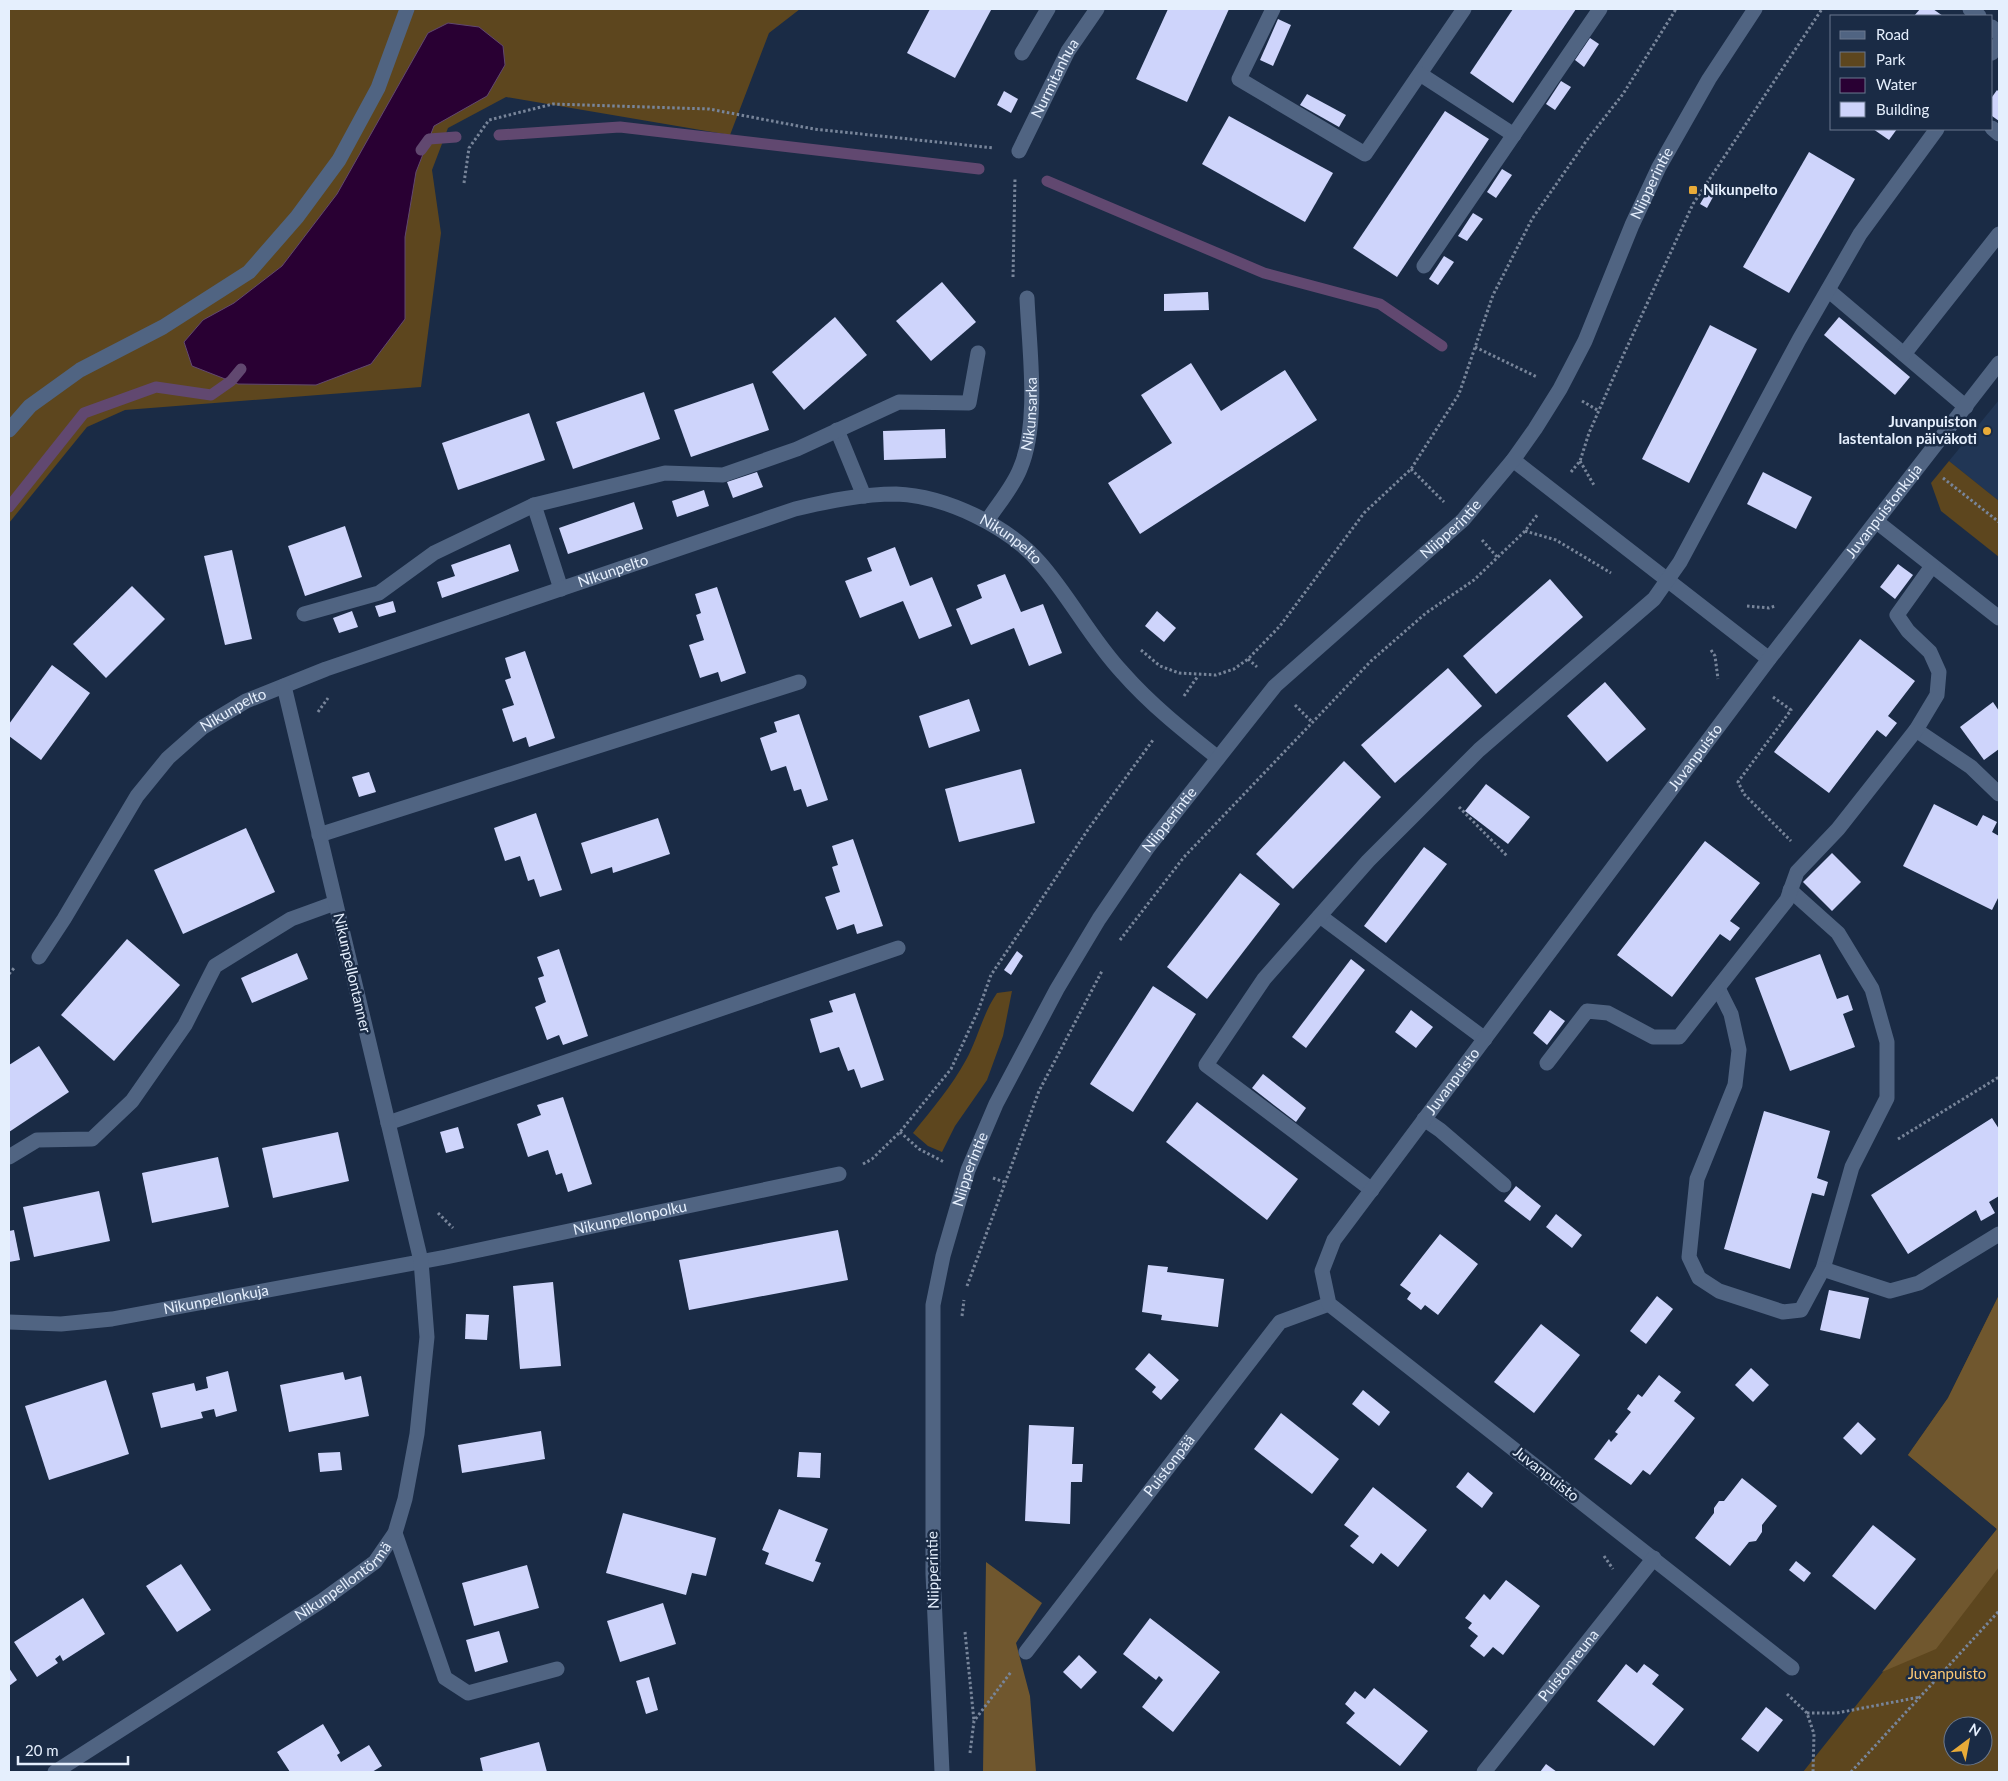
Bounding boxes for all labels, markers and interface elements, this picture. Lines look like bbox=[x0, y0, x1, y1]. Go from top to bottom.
legend bbox=[1830, 15, 1993, 130]
text: Road bbox=[1876, 25, 1909, 43]
street label: Nurmitanhua bbox=[1027, 35, 1082, 121]
text: Park bbox=[1876, 50, 1906, 68]
text: Water bbox=[1876, 75, 1917, 93]
text: Building bbox=[1876, 100, 1929, 118]
street label: Niipperintie bbox=[1626, 144, 1676, 222]
place label: Nikunpelto bbox=[1703, 180, 1778, 198]
marker: Nikunpelto bbox=[1687, 184, 1699, 196]
street label: Nikunsarka bbox=[1016, 377, 1040, 452]
place label: Juvanpuiston lastentalon päiväkoti bbox=[1839, 412, 1977, 447]
marker: Juvanpuiston lastentalon päiväkoti bbox=[1981, 425, 1993, 437]
street label: Juvanpuistonkuja bbox=[1841, 460, 1925, 561]
street label: Niipperintie bbox=[1416, 495, 1484, 562]
street label: Nikunpelto bbox=[977, 510, 1046, 567]
street label: Nikunpelto bbox=[575, 550, 650, 590]
street label: Nikunpelto bbox=[196, 684, 268, 735]
street label: Juvanpuisto bbox=[1664, 720, 1725, 794]
street label: Niipperintie bbox=[1137, 783, 1200, 855]
street label: Nikunpellontanner bbox=[330, 911, 376, 1035]
street label: Juvanpuisto bbox=[1421, 1044, 1483, 1118]
street label: Niipperintie bbox=[948, 1129, 991, 1208]
street label: Nikunpellonpolku bbox=[571, 1196, 688, 1238]
street label: Nikunpellonkuja bbox=[162, 1280, 270, 1317]
street label: Puistonpää bbox=[1139, 1431, 1198, 1500]
street label: Juvanpuisto bbox=[1510, 1442, 1583, 1505]
street label: Niipperintie bbox=[922, 1531, 942, 1609]
street label: Nikunpellontörmä bbox=[291, 1538, 394, 1624]
street label: Puistonreuna bbox=[1534, 1625, 1602, 1705]
park label: Juvanpuisto bbox=[1908, 1664, 1986, 1682]
north arrow bbox=[1943, 1716, 1993, 1766]
text: N bbox=[1966, 1719, 1984, 1740]
scale bar bbox=[18, 1734, 128, 1766]
text: 20 m bbox=[25, 1741, 59, 1759]

